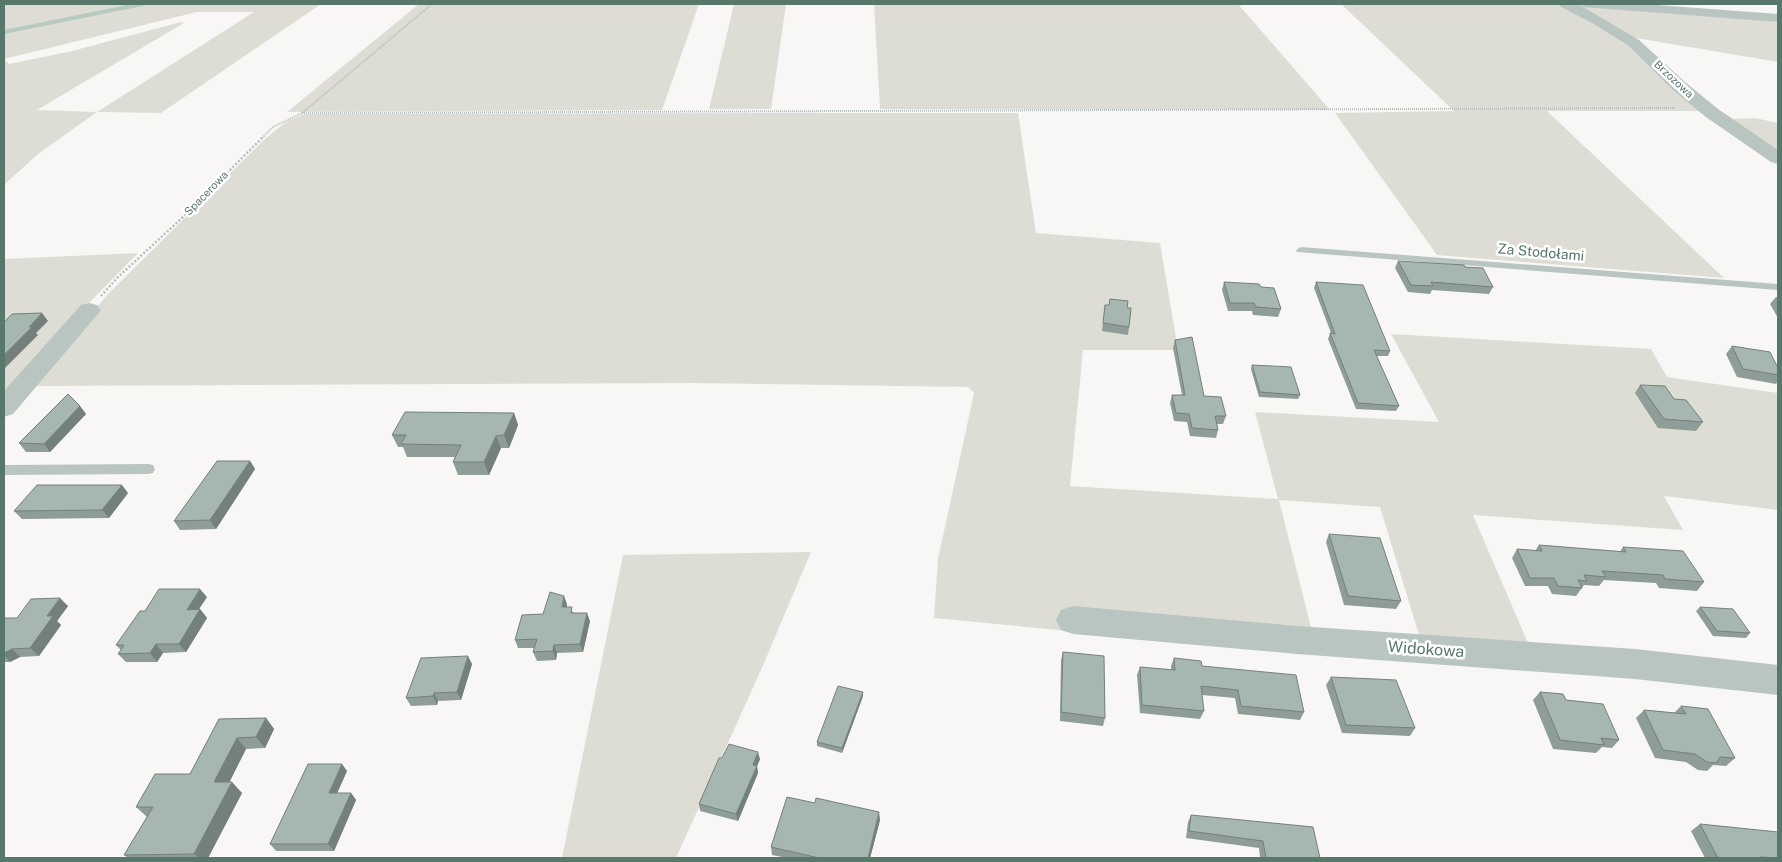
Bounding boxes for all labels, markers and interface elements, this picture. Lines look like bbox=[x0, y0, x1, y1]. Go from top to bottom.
street label: Brzozowa bbox=[1652, 58, 1696, 100]
street label: Spacerowa bbox=[182, 168, 230, 218]
street label: Za Stodołami bbox=[1497, 240, 1585, 264]
street label: Widokowa bbox=[1387, 637, 1465, 661]

